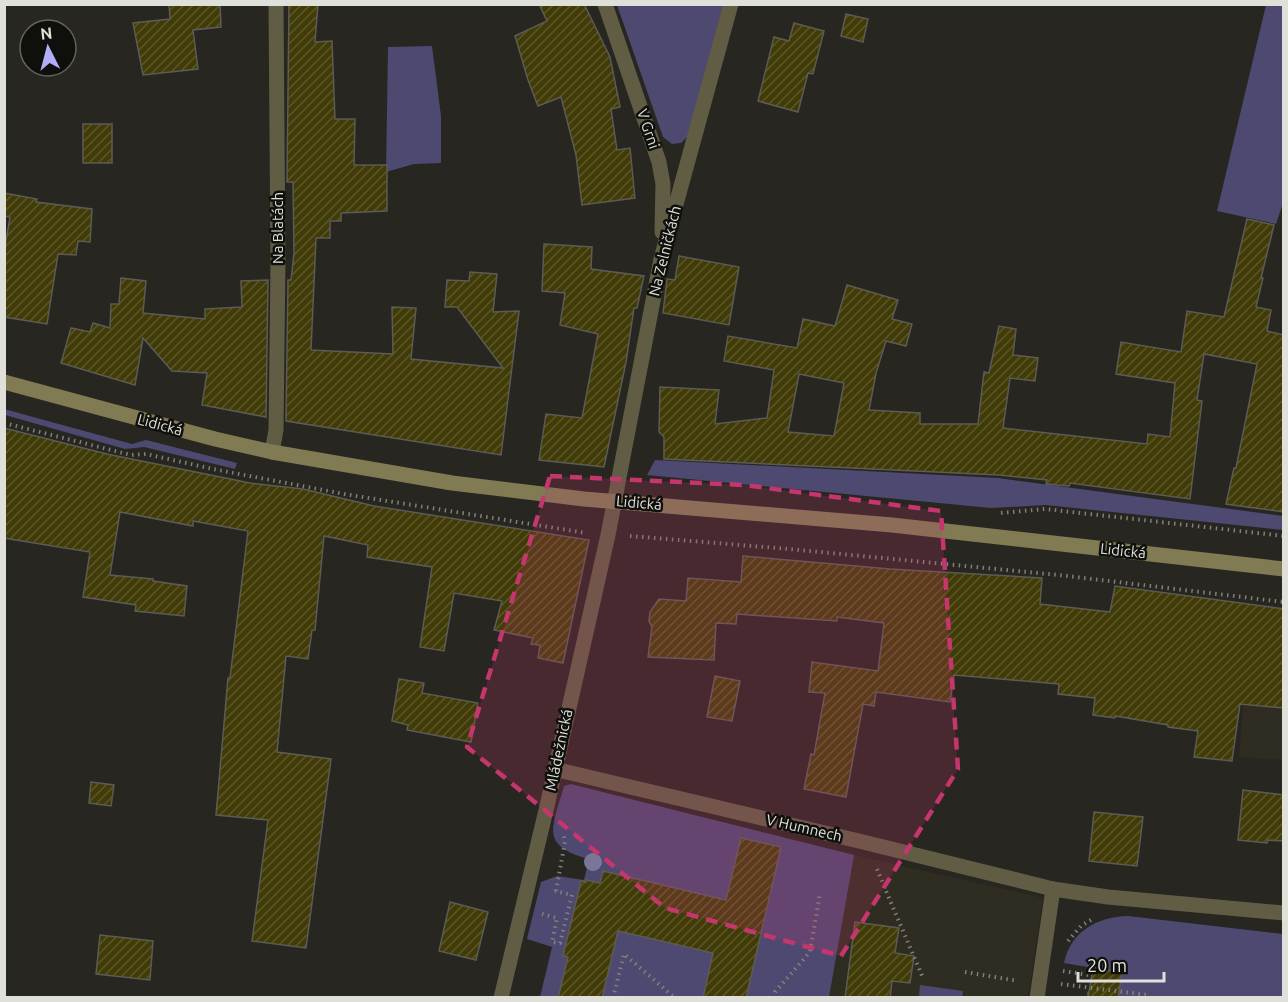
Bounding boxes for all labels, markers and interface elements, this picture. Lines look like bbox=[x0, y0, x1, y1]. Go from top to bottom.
north arrow bbox=[18, 18, 78, 78]
text: N bbox=[40, 24, 53, 43]
street label: V Grni bbox=[634, 107, 663, 151]
street label: Na Blatách bbox=[269, 192, 286, 264]
street label: Na Zelničkách bbox=[645, 204, 684, 298]
street label: Lidická bbox=[136, 410, 185, 439]
street label: Lidická bbox=[615, 492, 663, 513]
street label: Lidická bbox=[1099, 540, 1147, 561]
street label: Mládežnická bbox=[542, 707, 575, 792]
street label: V Humnech bbox=[765, 811, 844, 844]
scale bar bbox=[1078, 945, 1164, 983]
text: 20 m bbox=[1087, 955, 1127, 975]

